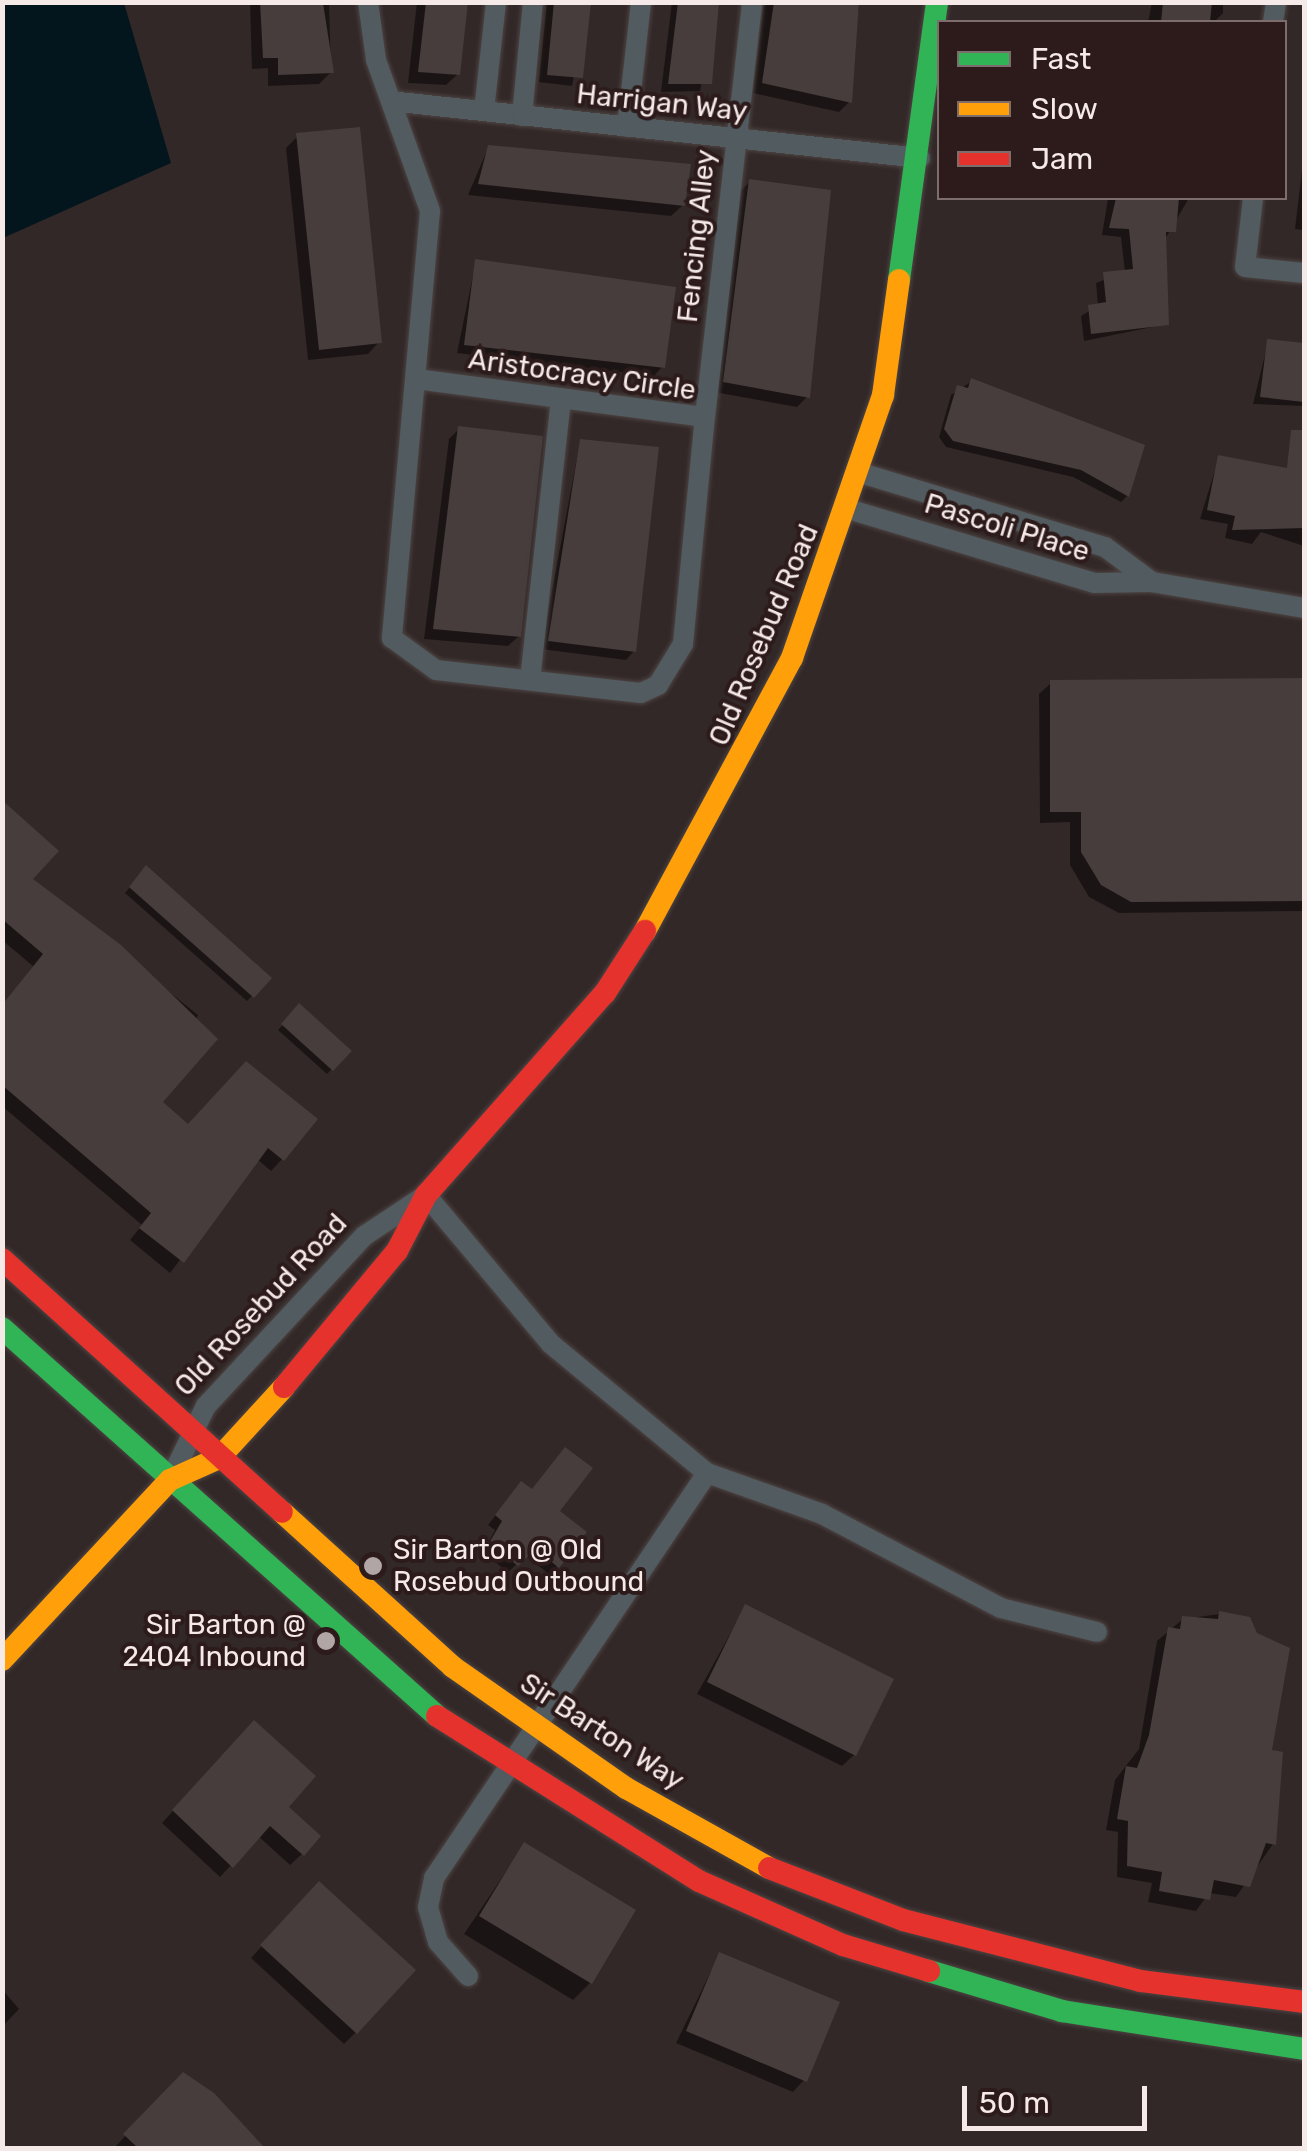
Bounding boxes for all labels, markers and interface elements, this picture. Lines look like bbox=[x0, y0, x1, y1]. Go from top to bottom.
legend bbox=[937, 20, 1287, 200]
text: Fast bbox=[1031, 41, 1091, 77]
street label: Harrigan Way bbox=[575, 77, 749, 129]
text: Slow bbox=[1031, 91, 1098, 127]
text: Jam bbox=[1031, 141, 1093, 177]
street label: Fencing Alley bbox=[671, 148, 723, 324]
street label: Aristocracy Circle bbox=[466, 342, 698, 408]
street label: Pascoli Place bbox=[920, 487, 1094, 569]
street label: Old Rosebud Road bbox=[702, 519, 826, 751]
street label: Old Rosebud Road bbox=[168, 1207, 354, 1403]
place label: Sir Barton @ Old Rosebud Outbound bbox=[393, 1533, 644, 1599]
marker: Sir Barton @ Old Rosebud Outbound bbox=[362, 1555, 384, 1577]
place label: Sir Barton @ 2404 Inbound bbox=[123, 1608, 306, 1674]
marker: Sir Barton @ 2404 Inbound bbox=[315, 1630, 337, 1652]
street label: Sir Barton Way bbox=[513, 1666, 691, 1798]
scale bar bbox=[967, 2066, 1152, 2128]
text: 50 m bbox=[979, 2085, 1050, 2121]

